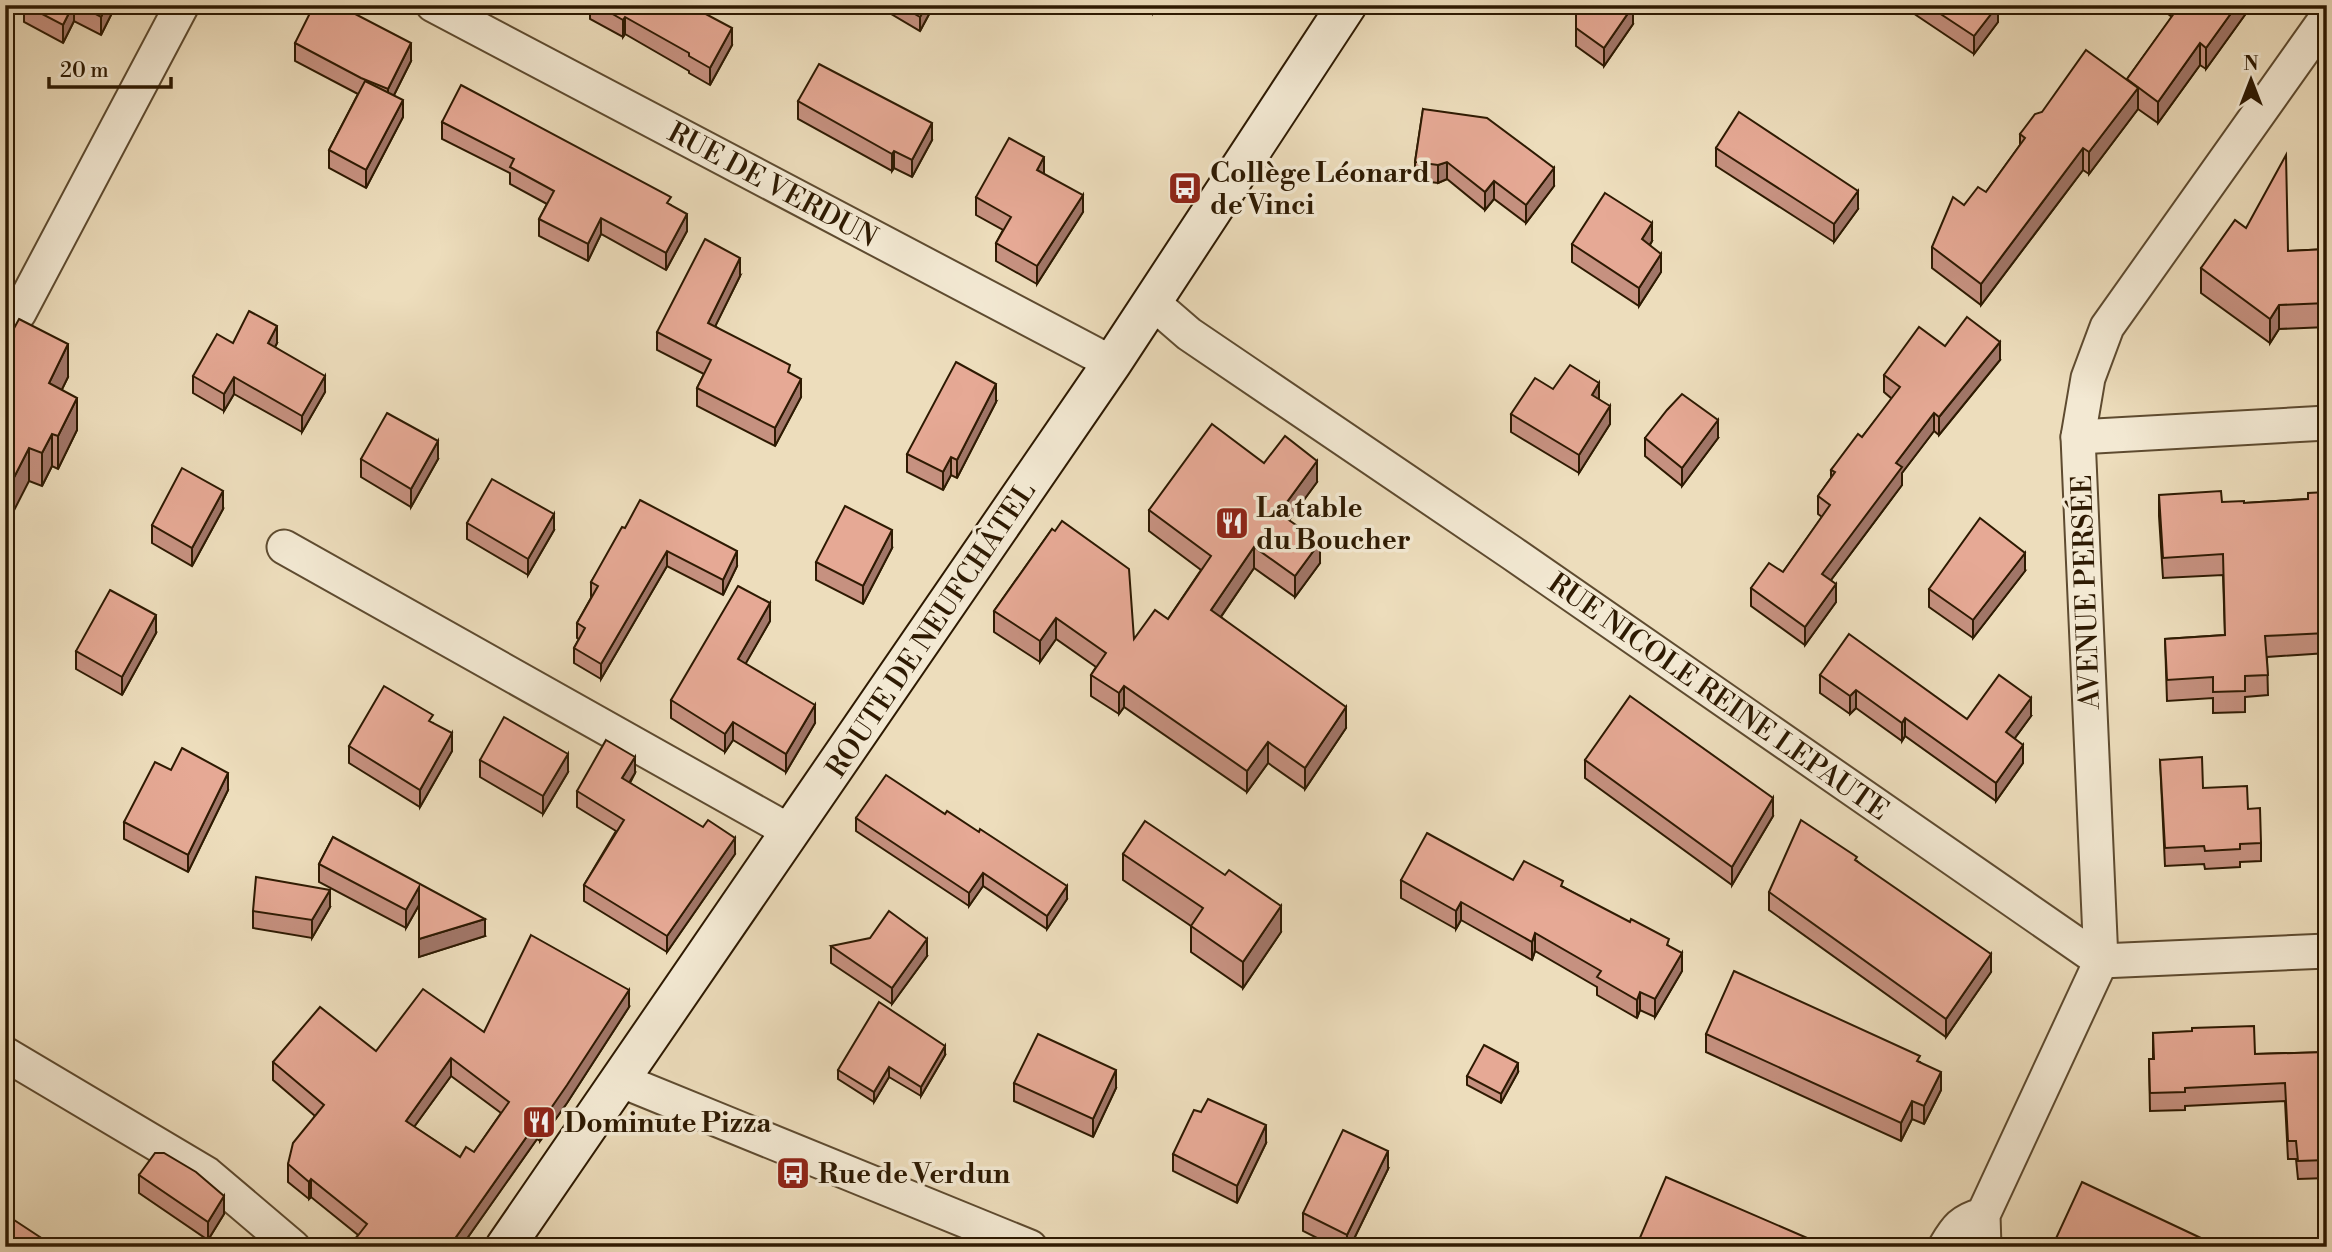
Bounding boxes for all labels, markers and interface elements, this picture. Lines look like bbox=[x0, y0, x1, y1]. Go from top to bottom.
scale bar bbox=[49, 46, 172, 90]
north arrow bbox=[2216, 46, 2286, 116]
text: N bbox=[2243, 52, 2259, 76]
text: 20 m bbox=[60, 58, 109, 84]
street label: RUE DE VERDUN bbox=[661, 115, 883, 255]
place label: Collège Léonard de Vinci bbox=[1210, 156, 1430, 223]
bus stop icon: Collège Léonard de Vinci bbox=[1166, 169, 1204, 207]
street label: ROUTE DE NEUFCHÂTEL bbox=[817, 474, 1044, 785]
street label: AVENUE PERSÉE bbox=[2063, 474, 2108, 711]
place label: La table du Boucher bbox=[1256, 491, 1411, 558]
restaurant icon: La table du Boucher bbox=[1213, 504, 1251, 542]
street label: RUE NICOLE REINE LEPAUTE bbox=[1541, 566, 1895, 829]
restaurant icon: Dominute Pizza bbox=[520, 1103, 558, 1141]
place label: Dominute Pizza bbox=[564, 1106, 772, 1141]
bus stop icon: Rue de Verdun bbox=[774, 1154, 812, 1192]
place label: Rue de Verdun bbox=[818, 1157, 1010, 1192]

